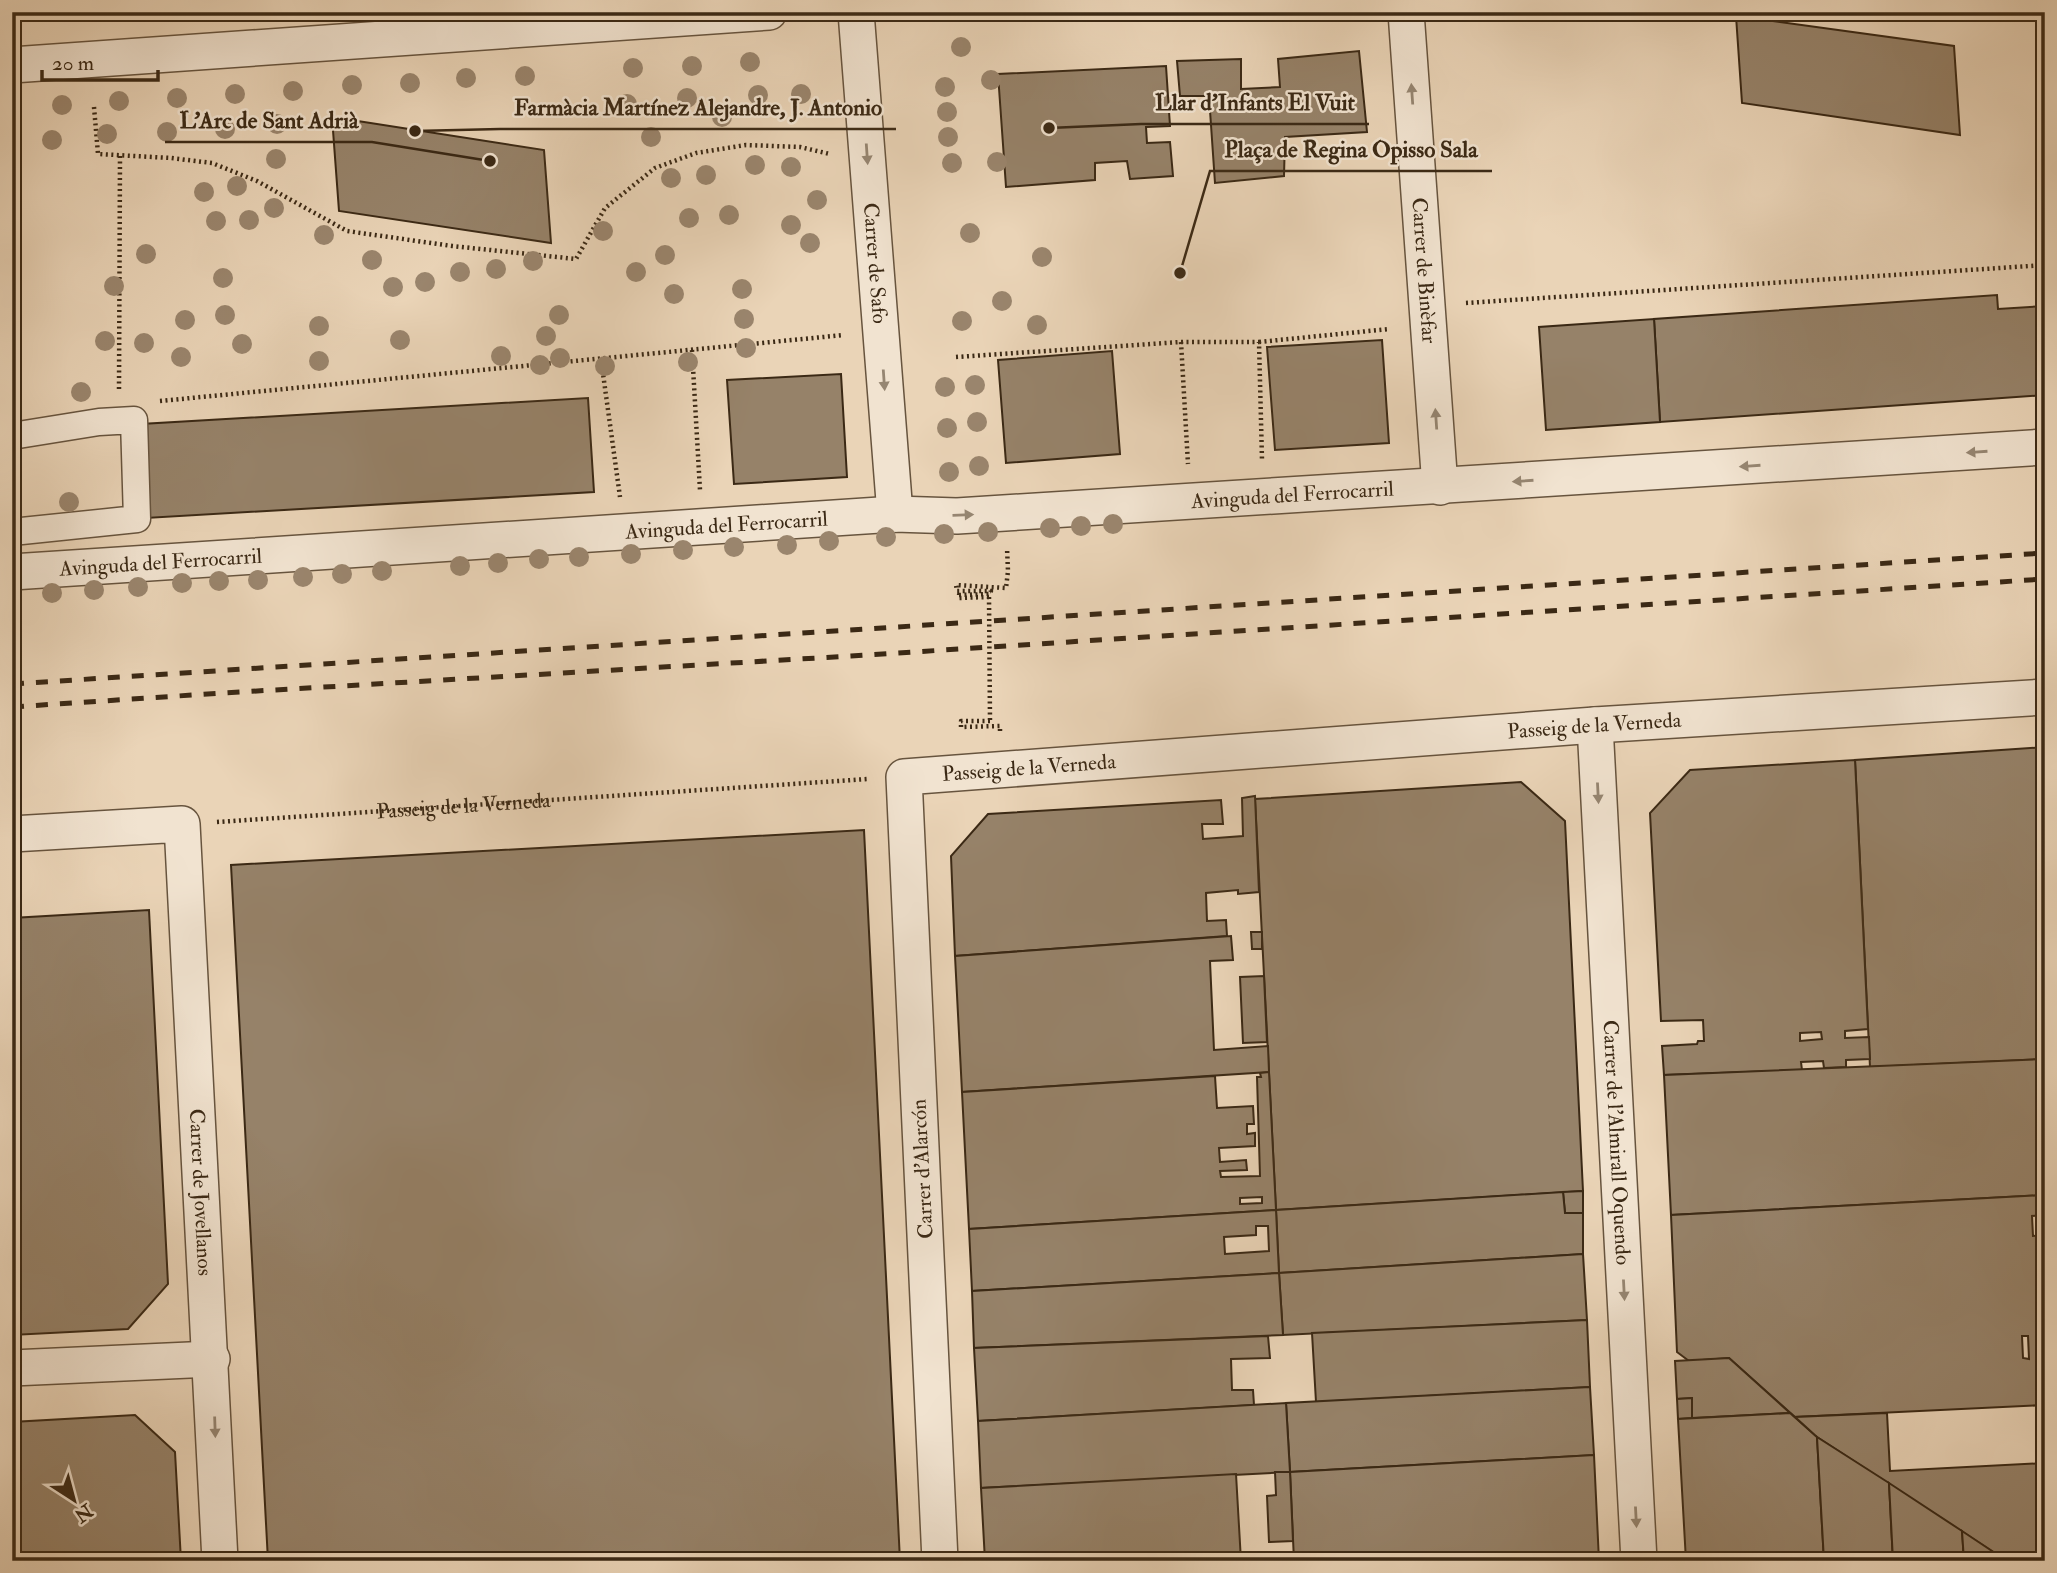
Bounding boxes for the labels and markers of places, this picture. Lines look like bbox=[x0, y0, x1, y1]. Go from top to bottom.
callout: Llar d'Infants El Vuit bbox=[1141, 80, 1369, 124]
callout: Farmàcia Martínez Alejandre, J. Antonio bbox=[500, 85, 896, 129]
callout: L'Arc de Sant Adrià bbox=[165, 98, 372, 142]
callout: Plaça de Regina Opisso Sala bbox=[1210, 127, 1492, 171]

